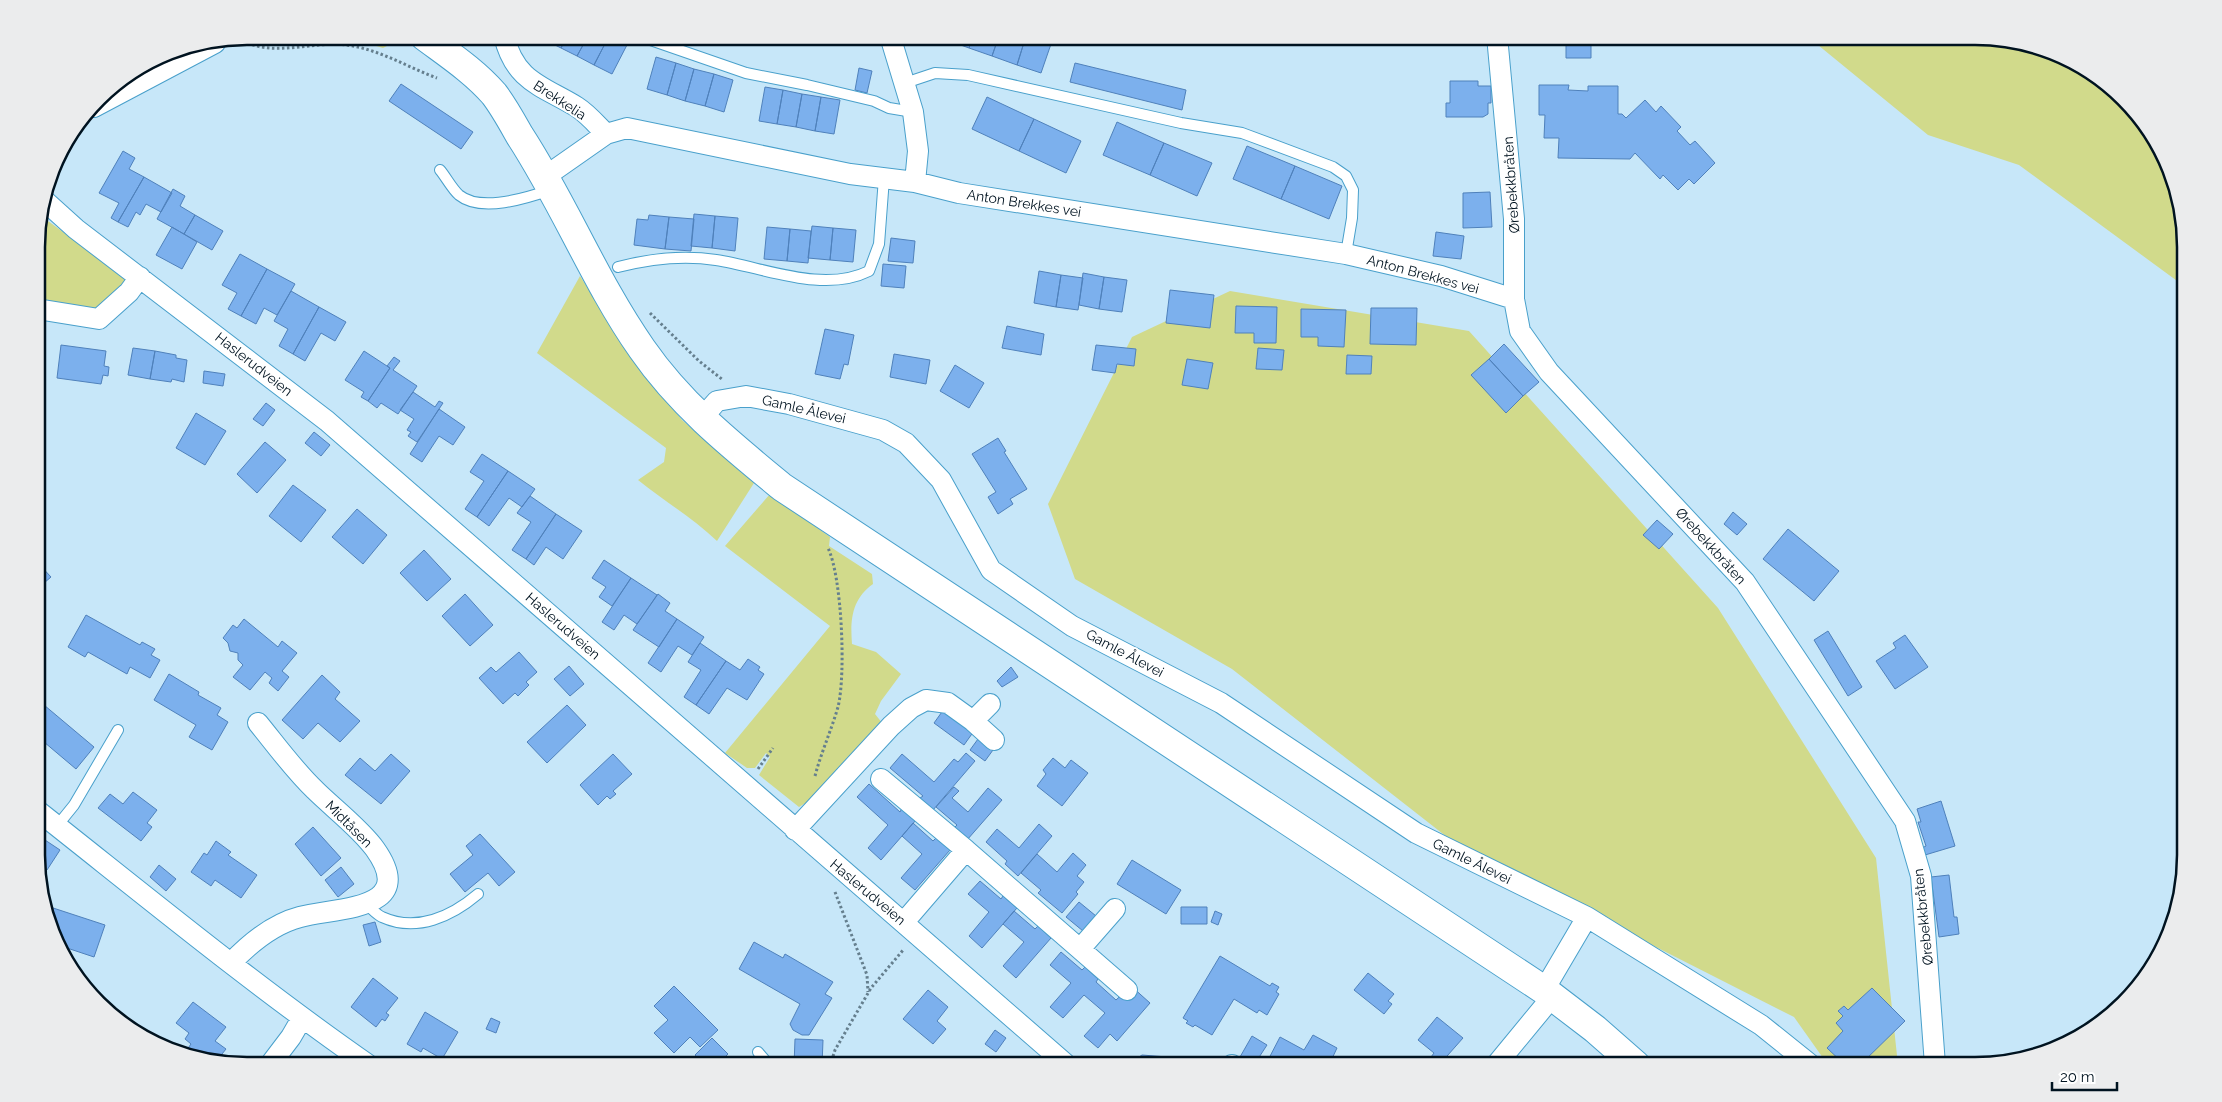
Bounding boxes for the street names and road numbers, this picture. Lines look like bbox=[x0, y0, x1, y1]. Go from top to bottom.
street label: Brekkelia bbox=[531, 77, 589, 123]
street label: Ørebekkbråten bbox=[1500, 136, 1522, 234]
street label: Anton Brekkes vei bbox=[966, 186, 1082, 220]
street label: Anton Brekkes vei bbox=[1365, 251, 1481, 297]
street label: Haslerudveien bbox=[212, 329, 296, 399]
street label: Gamle Ålevei bbox=[761, 391, 848, 426]
street label: Ørebekkbråten bbox=[1673, 505, 1749, 587]
street label: Haslerudveien bbox=[522, 589, 604, 663]
street label: Gamle Ålevei bbox=[1084, 625, 1167, 680]
street label: Midtåsen bbox=[322, 797, 376, 851]
street label: Gamle Ålevei bbox=[1430, 834, 1514, 887]
street label: Haslerudveien bbox=[827, 856, 909, 928]
street label: Ørebekkbråten bbox=[1910, 868, 1936, 966]

